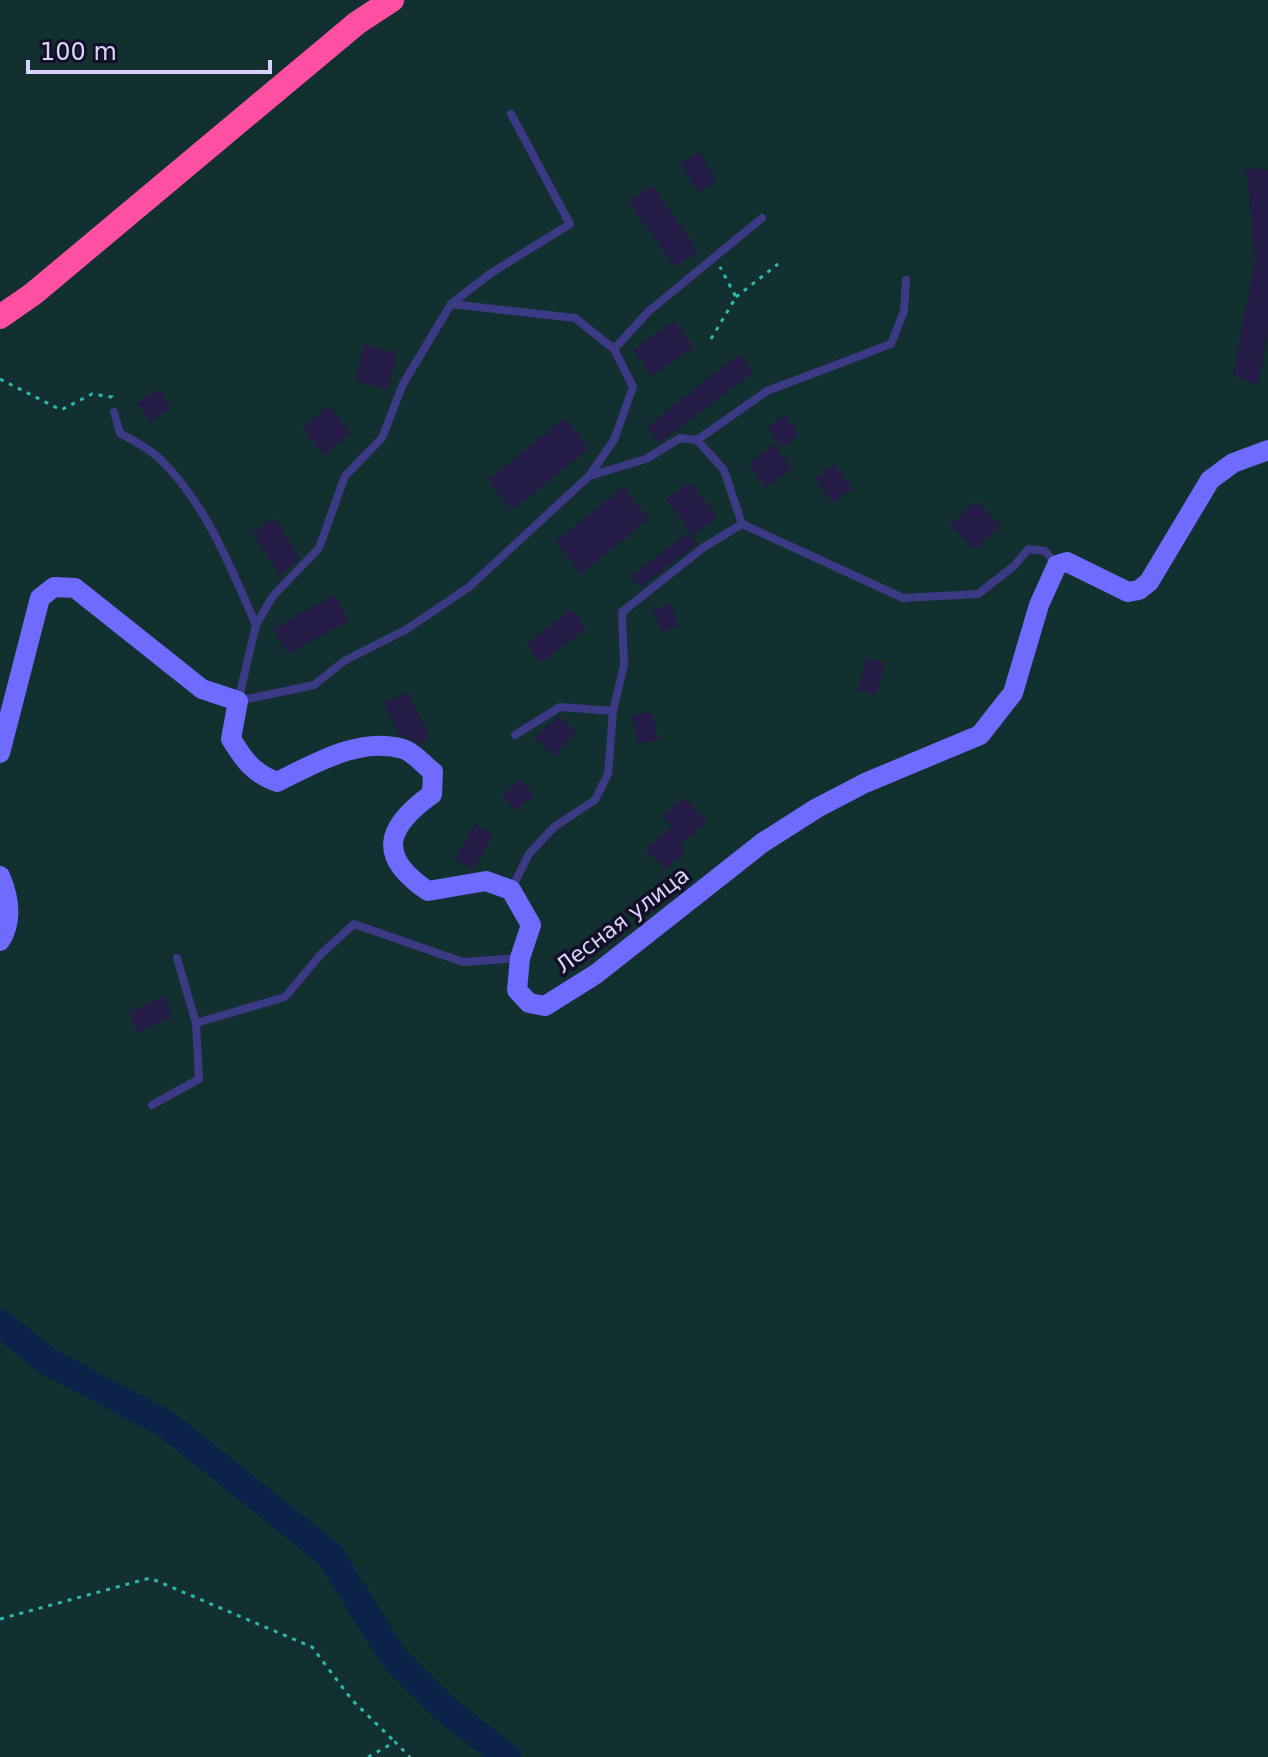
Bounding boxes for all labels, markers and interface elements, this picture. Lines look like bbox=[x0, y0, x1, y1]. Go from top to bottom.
scale bar bbox=[28, 24, 270, 74]
text: 100 m bbox=[40, 38, 117, 66]
street label: Лесная улица bbox=[551, 862, 694, 979]

